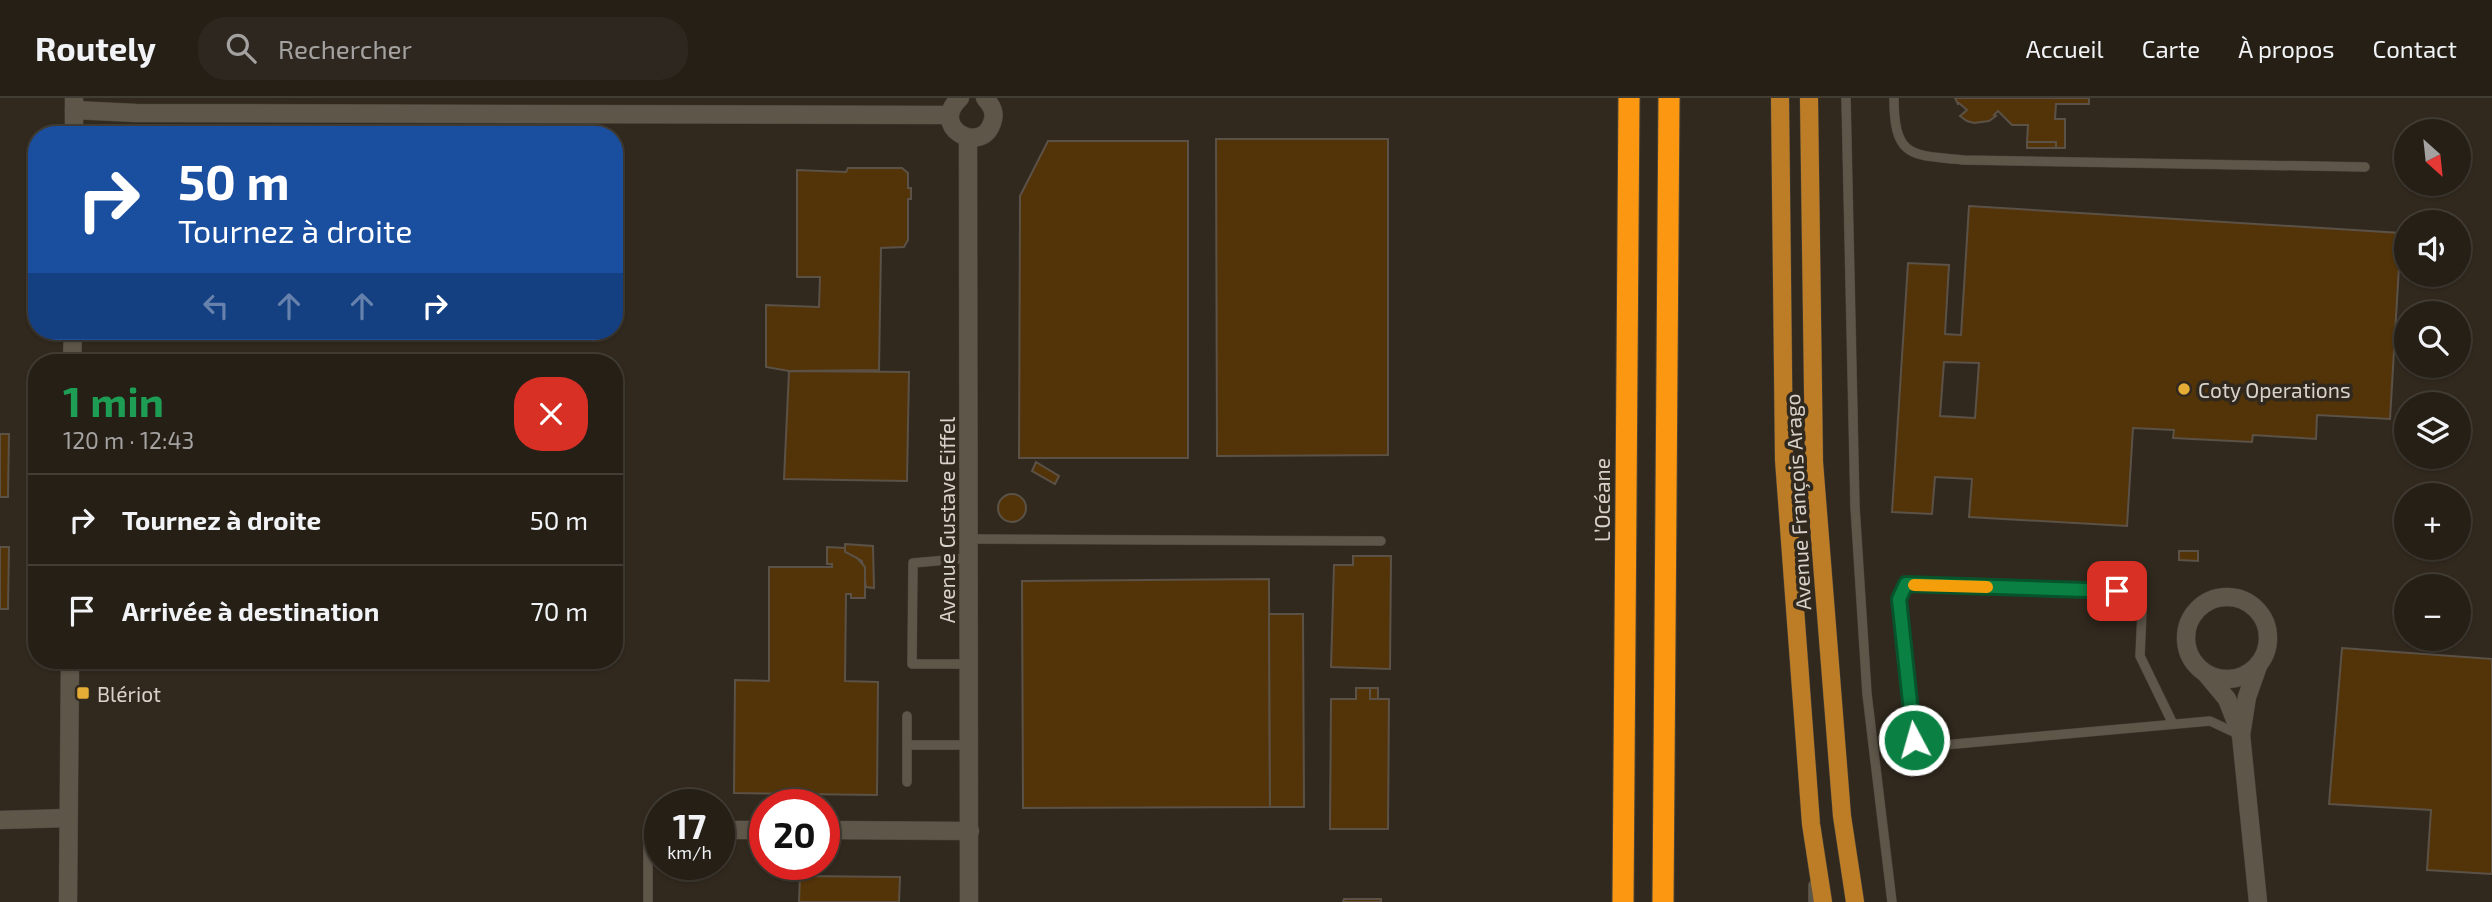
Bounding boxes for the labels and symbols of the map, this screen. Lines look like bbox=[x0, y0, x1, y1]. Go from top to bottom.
north arrow bbox=[2394, 119, 2471, 196]
place label: Coty Operations bbox=[2198, 377, 2351, 402]
marker: Coty Operations bbox=[2176, 381, 2192, 397]
street label: Avenue François Arago bbox=[1779, 393, 1817, 611]
street label: Avenue Gustave Eiffel bbox=[934, 416, 959, 623]
street label: L’Océane bbox=[1589, 458, 1614, 542]
pin bbox=[2087, 561, 2147, 621]
place label: Blériot bbox=[97, 681, 161, 706]
marker: Blériot bbox=[75, 685, 91, 701]
position arrow bbox=[1877, 703, 1951, 777]
speed limit sign: 20 bbox=[749, 789, 840, 880]

